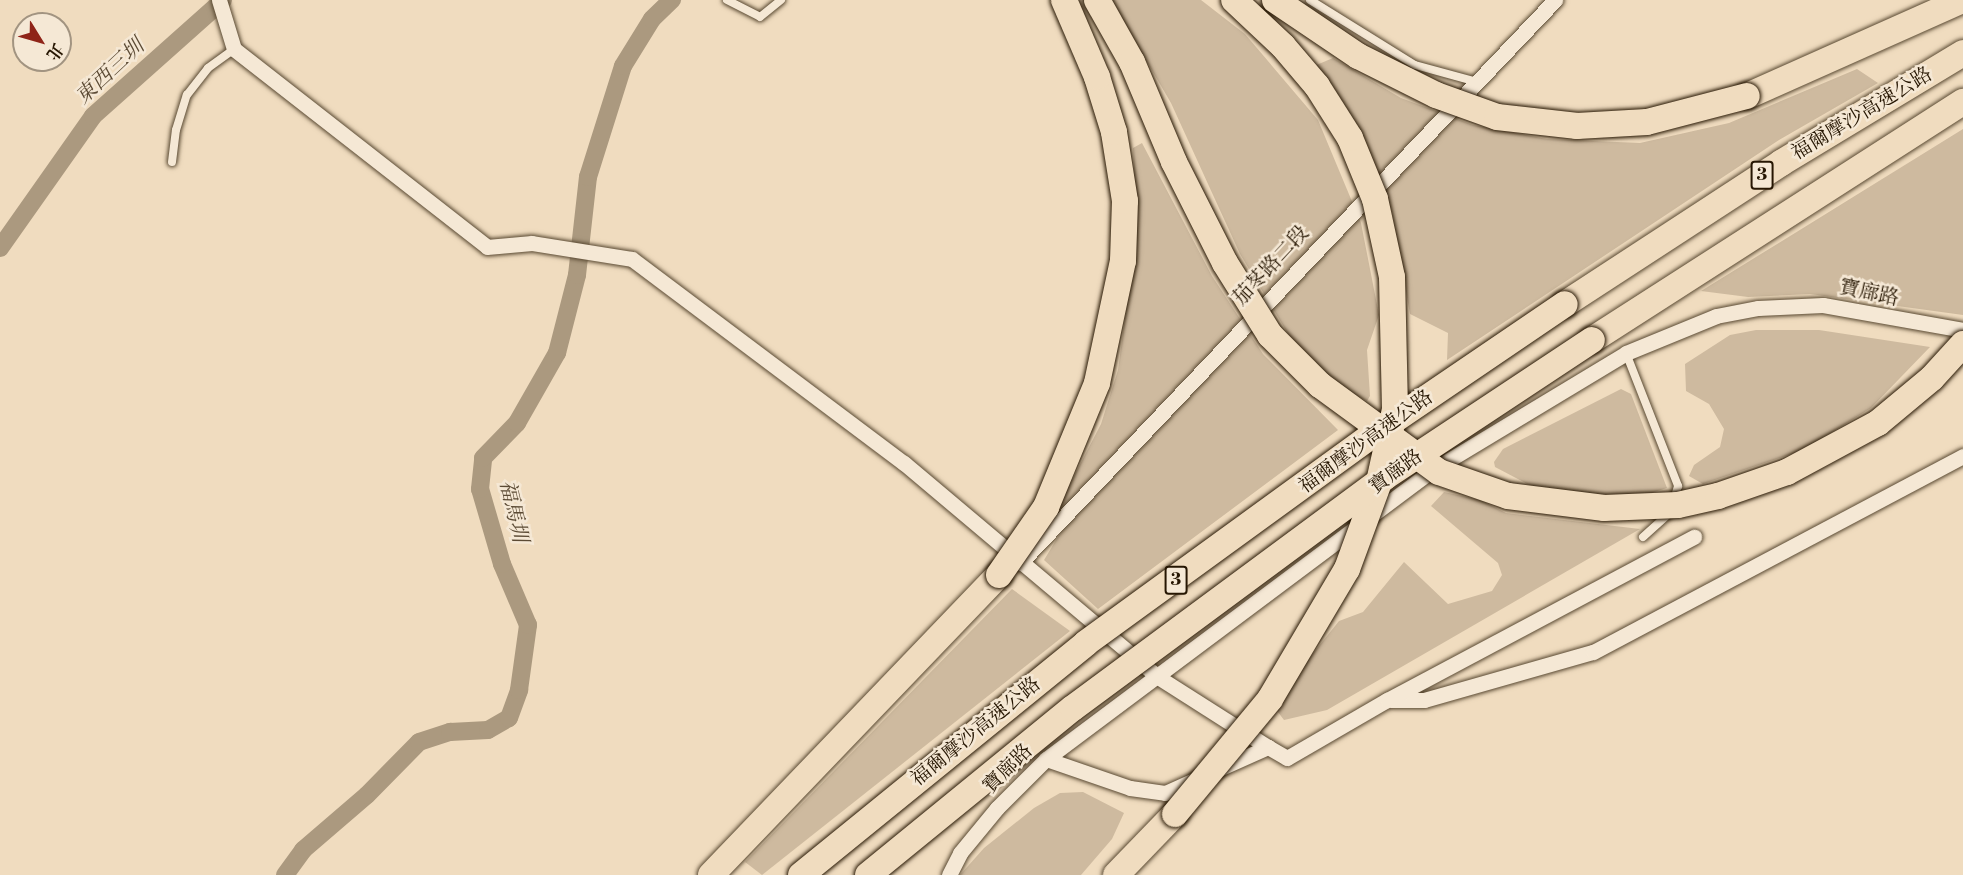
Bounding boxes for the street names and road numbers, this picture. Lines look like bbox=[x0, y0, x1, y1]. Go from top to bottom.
street label: 福爾摩沙高速公路 bbox=[1787, 63, 1937, 165]
road number: 3 bbox=[1750, 160, 1774, 190]
street label: 茄苳路二段 bbox=[1228, 221, 1314, 311]
street label: 寶廍路 bbox=[1837, 275, 1901, 311]
street label: 福爾摩沙高速公路 bbox=[1294, 385, 1438, 499]
street label: 寶廍路 bbox=[1365, 445, 1427, 499]
road number: 3 bbox=[1164, 565, 1188, 595]
street label: 福爾摩沙高速公路 bbox=[906, 672, 1046, 792]
street label: 寶廍路 bbox=[978, 739, 1038, 799]

